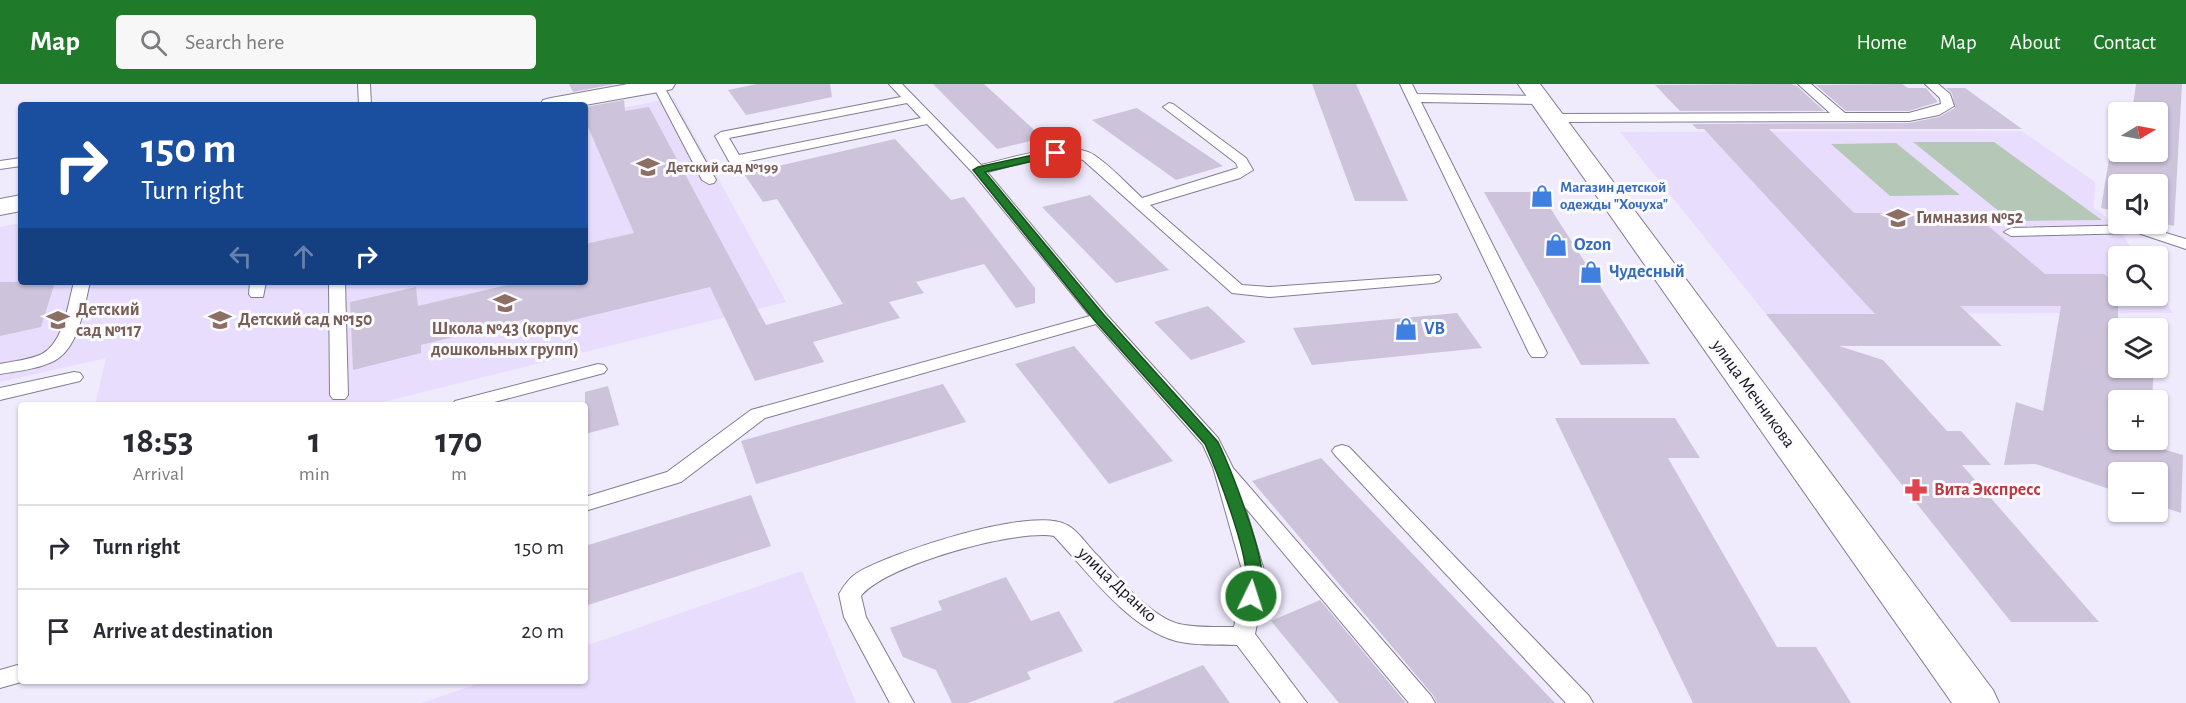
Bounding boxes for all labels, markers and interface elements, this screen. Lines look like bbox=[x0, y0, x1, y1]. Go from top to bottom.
search box bbox=[116, 15, 536, 69]
icon: search bbox=[137, 26, 170, 59]
text: Map bbox=[30, 28, 80, 56]
text: Search here bbox=[185, 31, 284, 53]
text: Home bbox=[1856, 32, 1907, 53]
text: Map bbox=[1940, 32, 1977, 53]
text: About bbox=[2010, 32, 2060, 53]
text: Contact bbox=[2093, 32, 2156, 53]
north arrow bbox=[2108, 102, 2168, 162]
map controls bbox=[2108, 102, 2168, 522]
icon: right bbox=[42, 126, 120, 204]
pin bbox=[1030, 127, 1081, 178]
text: 150 m bbox=[141, 128, 236, 170]
icon: arrive bbox=[1039, 136, 1072, 169]
school or university icon: Детский сад №199 bbox=[635, 154, 661, 180]
place label: Детский сад №199 bbox=[666, 160, 778, 175]
button: sound bbox=[2108, 174, 2168, 234]
text: Turn right bbox=[141, 177, 244, 204]
place label: Магазин детской одежды "Хочуха" bbox=[1560, 180, 1668, 212]
shop icon: Магазин детской одежды "Хочуха" bbox=[1529, 183, 1555, 209]
school or university icon: Гимназия №52 bbox=[1885, 205, 1911, 231]
place label: Гимназия №52 bbox=[1916, 209, 2024, 227]
shop icon: Ozon bbox=[1543, 232, 1569, 258]
place label: Ozon bbox=[1574, 236, 1611, 254]
icon: left bbox=[224, 240, 257, 273]
icon: ahead bbox=[287, 240, 320, 273]
icon: right bbox=[350, 240, 383, 273]
button: search bbox=[2108, 246, 2168, 306]
shop icon: Чудесный bbox=[1578, 259, 1604, 285]
place label: Чудесный bbox=[1609, 263, 1685, 281]
school or university icon: Школа №43 (корпус дошкольных групп) bbox=[492, 290, 518, 316]
place label: Детский сад №117 bbox=[76, 301, 142, 340]
school or university icon: Детский сад №117 bbox=[45, 307, 71, 333]
school or university icon: Детский сад №150 bbox=[207, 307, 233, 333]
place label: Детский сад №150 bbox=[238, 311, 373, 329]
shop icon: VB bbox=[1393, 316, 1419, 342]
button: layers bbox=[2108, 318, 2168, 378]
place label: Школа №43 (корпус дошкольных групп) bbox=[431, 320, 579, 359]
place label: VB bbox=[1424, 320, 1445, 338]
street label: улица Мечникова bbox=[1707, 336, 1798, 451]
button: + bbox=[2108, 390, 2168, 450]
text: 18:53 bbox=[123, 423, 193, 459]
text: 1 bbox=[308, 423, 321, 459]
text: 170 bbox=[435, 423, 483, 459]
button: − bbox=[2108, 462, 2168, 522]
text: Arrival bbox=[133, 464, 184, 484]
text: min bbox=[299, 464, 330, 484]
text: m bbox=[451, 464, 467, 484]
pharmacy icon: Вита Экспресс bbox=[1903, 477, 1929, 503]
place label: Вита Экспресс bbox=[1934, 481, 2041, 499]
icon: right bbox=[42, 531, 75, 564]
text: Turn right bbox=[93, 536, 180, 558]
text: 150 m bbox=[514, 536, 564, 558]
street label: улица Дранко bbox=[1073, 543, 1160, 626]
position arrow bbox=[1219, 564, 1283, 628]
icon: arrive bbox=[42, 615, 75, 648]
text: Arrive at destination bbox=[93, 620, 273, 642]
text: 20 m bbox=[521, 620, 564, 642]

